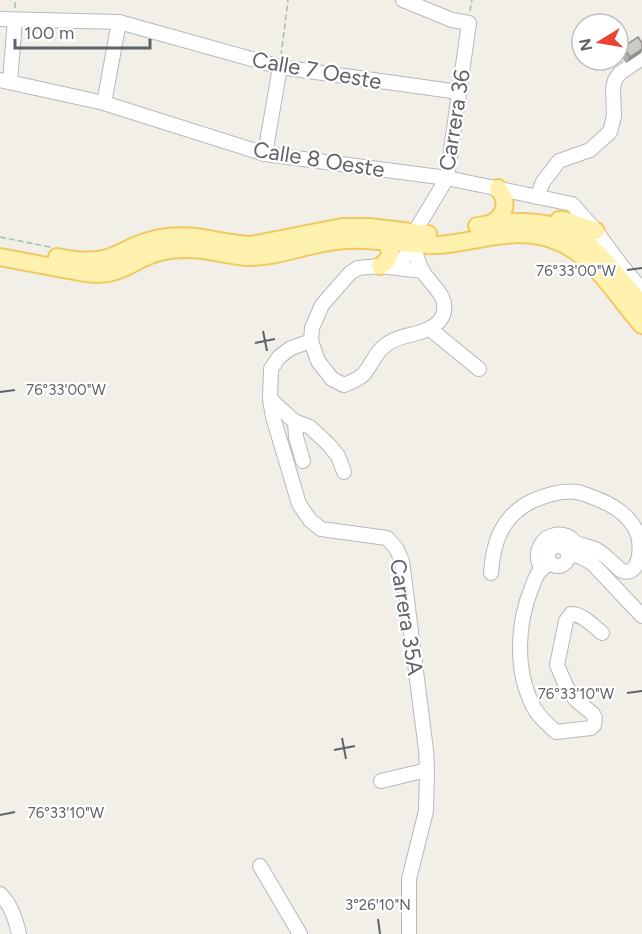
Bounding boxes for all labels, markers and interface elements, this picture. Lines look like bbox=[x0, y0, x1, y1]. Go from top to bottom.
scale bar bbox=[15, 12, 150, 50]
north arrow bbox=[570, 12, 630, 72]
text: 100 m bbox=[24, 22, 74, 44]
text: N bbox=[575, 37, 596, 53]
street label: Calle 7 Oeste bbox=[250, 46, 384, 95]
street label: Carrera 36 bbox=[433, 67, 476, 173]
street label: Calle 8 Oeste bbox=[251, 136, 387, 183]
text: 76°33'00"W bbox=[536, 262, 617, 280]
text: 76°33'00"W bbox=[26, 381, 107, 399]
street label: Carrera 35A bbox=[384, 557, 429, 677]
text: 76°33'10"W bbox=[538, 685, 615, 703]
text: 76°33'10"W bbox=[28, 804, 105, 822]
text: 3°26'10"N bbox=[345, 896, 411, 914]

